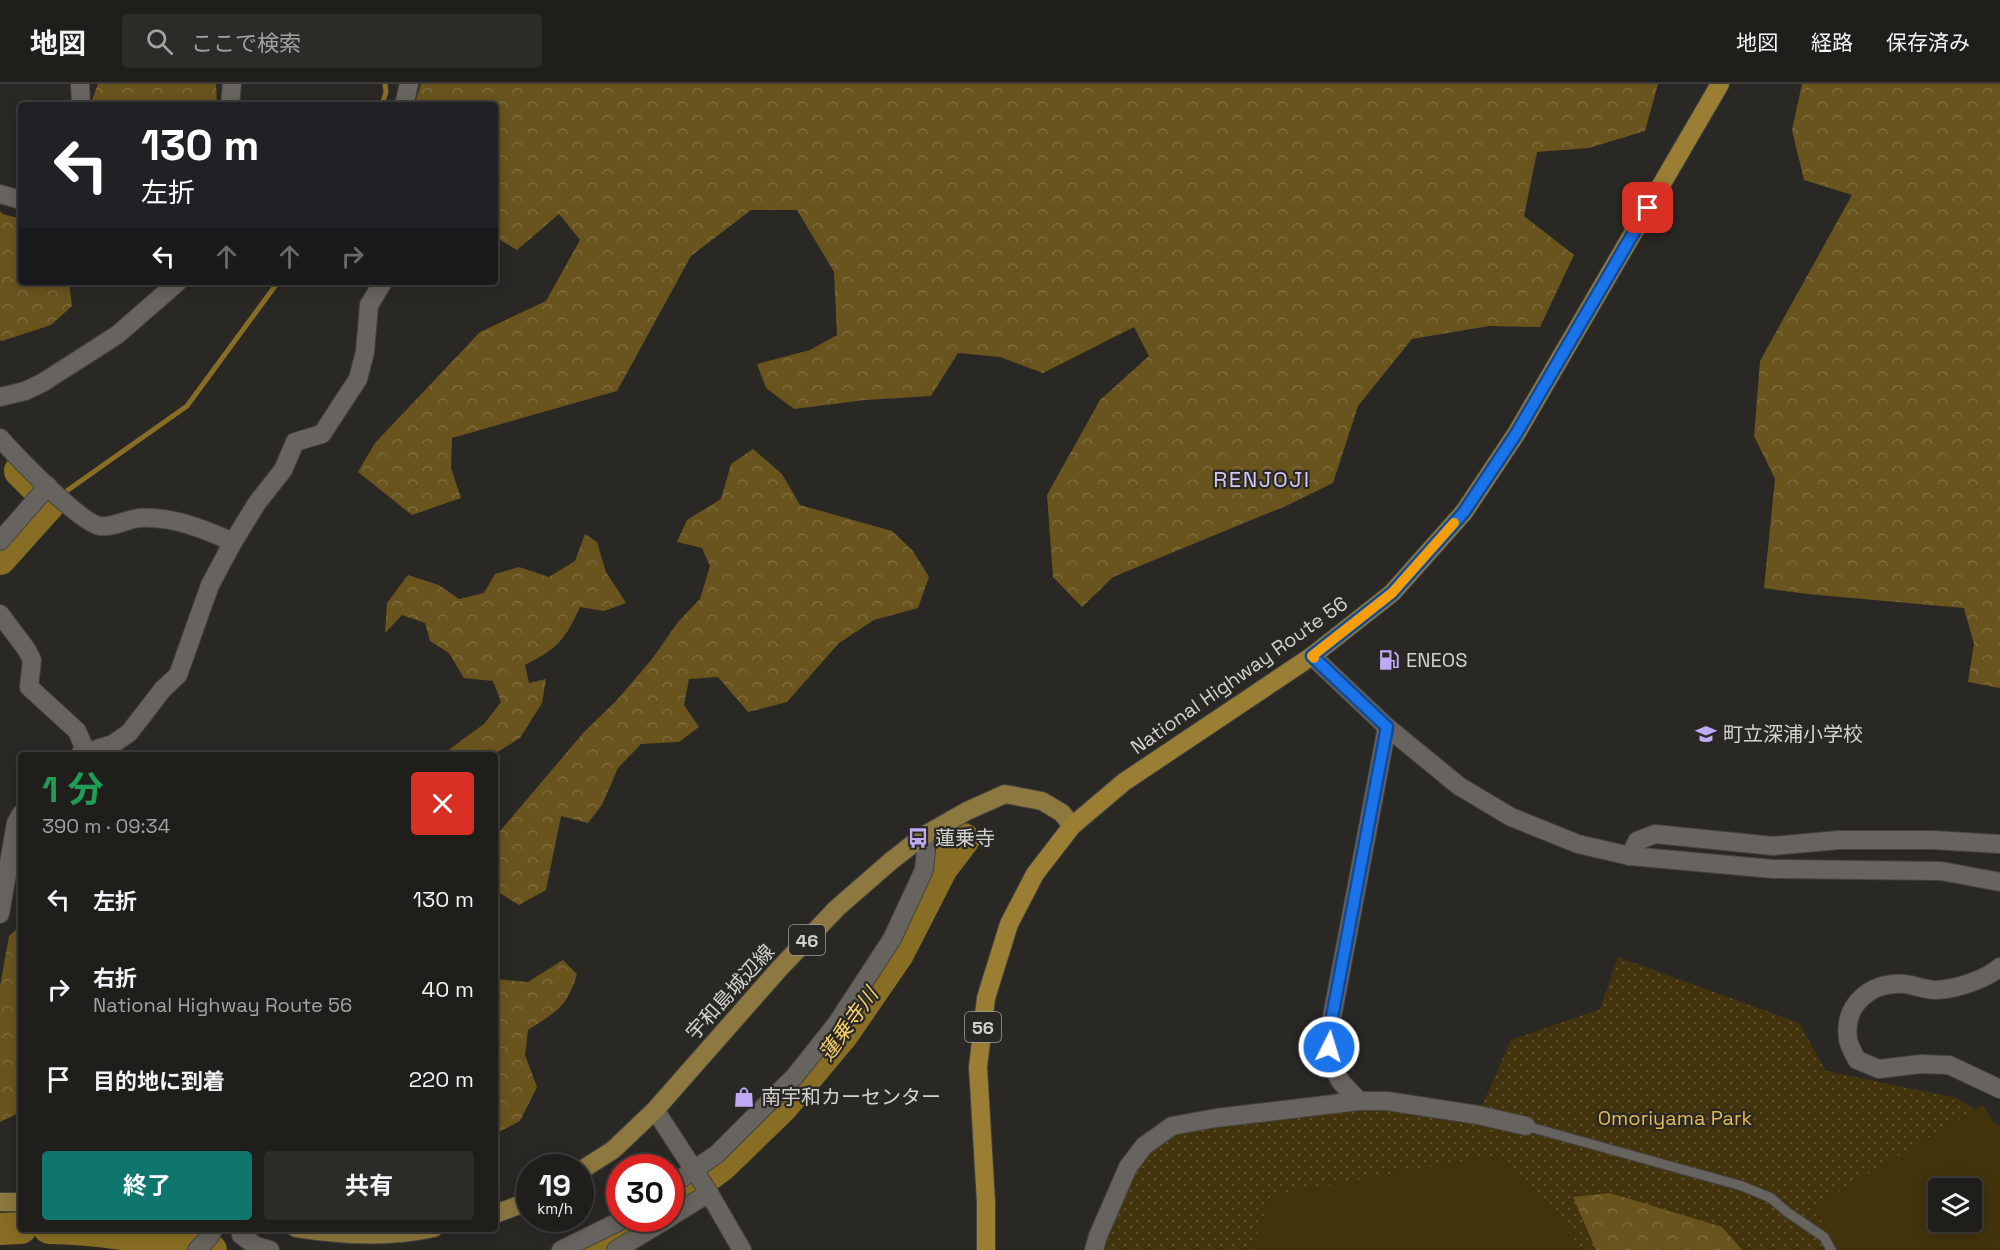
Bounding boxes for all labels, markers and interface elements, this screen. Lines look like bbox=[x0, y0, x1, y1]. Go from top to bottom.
search box bbox=[122, 14, 542, 68]
text: 地図 bbox=[30, 25, 86, 61]
icon: search bbox=[143, 25, 176, 58]
text: ここで検索 bbox=[191, 29, 301, 57]
text: 地図 bbox=[1736, 29, 1778, 56]
text: 経路 bbox=[1811, 29, 1853, 56]
text: 保存済み bbox=[1886, 29, 1970, 56]
text: 130 m bbox=[141, 119, 259, 172]
icon: left bbox=[42, 126, 120, 204]
text: 左折 bbox=[141, 175, 195, 210]
pin bbox=[1622, 182, 1673, 233]
icon: arrive bbox=[1631, 191, 1664, 224]
icon: left bbox=[147, 240, 180, 273]
icon: ahead bbox=[210, 240, 243, 273]
icon: ahead bbox=[273, 240, 306, 273]
icon: right bbox=[336, 240, 369, 273]
district label: RENJOJI bbox=[1213, 465, 1311, 493]
street label: National Highway Route 56 bbox=[1125, 590, 1353, 760]
place label: ENEOS bbox=[1406, 647, 1467, 673]
fuel station icon: ENEOS bbox=[1377, 648, 1401, 672]
place label: 町立深浦小学校 bbox=[1723, 721, 1863, 747]
school or university icon: 町立深浦小学校 bbox=[1694, 722, 1718, 746]
text: 1 分 bbox=[42, 767, 103, 813]
button: close bbox=[411, 772, 474, 835]
text: 390 m · 09:34 bbox=[42, 813, 170, 839]
place label: 蓮乗寺 bbox=[935, 825, 995, 851]
bus stop icon: 蓮乗寺 bbox=[906, 826, 930, 850]
icon: left bbox=[42, 883, 75, 916]
text: 130 m bbox=[413, 885, 474, 913]
text: 左折 bbox=[93, 887, 137, 915]
road number: 46 bbox=[789, 925, 825, 955]
street label: 宇和島城辺線 bbox=[680, 939, 780, 1045]
text: 右折 bbox=[93, 964, 137, 992]
icon: right bbox=[42, 973, 75, 1006]
text: 40 m bbox=[422, 975, 474, 1003]
water label: 蓮乗寺川 bbox=[812, 980, 885, 1066]
text: National Highway Route 56 bbox=[93, 992, 352, 1018]
road number: 56 bbox=[965, 1012, 1001, 1042]
position arrow bbox=[1297, 1015, 1361, 1079]
icon: arrive bbox=[42, 1063, 75, 1096]
text: 220 m bbox=[409, 1065, 474, 1093]
text: 目的地に到着 bbox=[93, 1067, 225, 1095]
place label: 南宇和カーセンター bbox=[761, 1084, 941, 1110]
shop icon: 南宇和カーセンター bbox=[732, 1085, 756, 1109]
park label: Omoriyama Park bbox=[1598, 1105, 1753, 1131]
button: 終了 bbox=[42, 1151, 252, 1220]
button: 共有 bbox=[264, 1151, 474, 1220]
speed limit sign: 30 bbox=[606, 1154, 684, 1232]
text: 19 bbox=[539, 1166, 571, 1205]
map controls bbox=[1928, 1178, 1982, 1232]
button: layers bbox=[1928, 1178, 1982, 1232]
text: km/h bbox=[537, 1199, 573, 1218]

